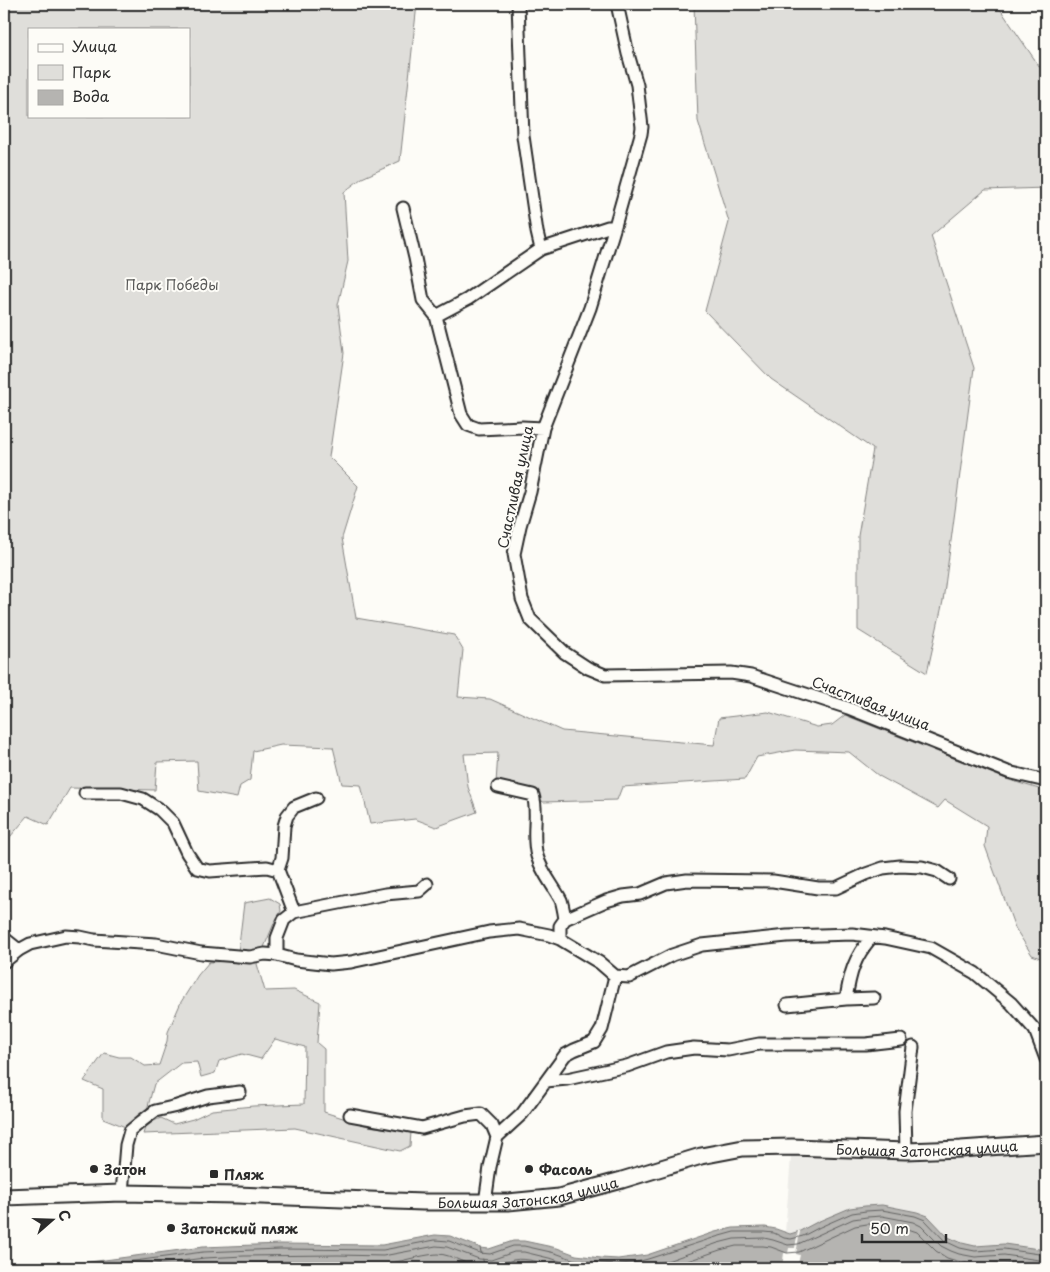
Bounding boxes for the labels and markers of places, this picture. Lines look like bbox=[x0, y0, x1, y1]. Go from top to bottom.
place label: Затон bbox=[103, 1159, 146, 1180]
place label: Фасоль bbox=[539, 1159, 593, 1180]
marker: Затон bbox=[88, 1163, 100, 1175]
marker: Фасоль bbox=[523, 1163, 535, 1175]
place label: Пляж bbox=[224, 1164, 264, 1185]
marker: Пляж bbox=[208, 1168, 220, 1180]
place label: Затонский пляж bbox=[180, 1218, 298, 1239]
marker: Затонский пляж bbox=[165, 1222, 177, 1234]

